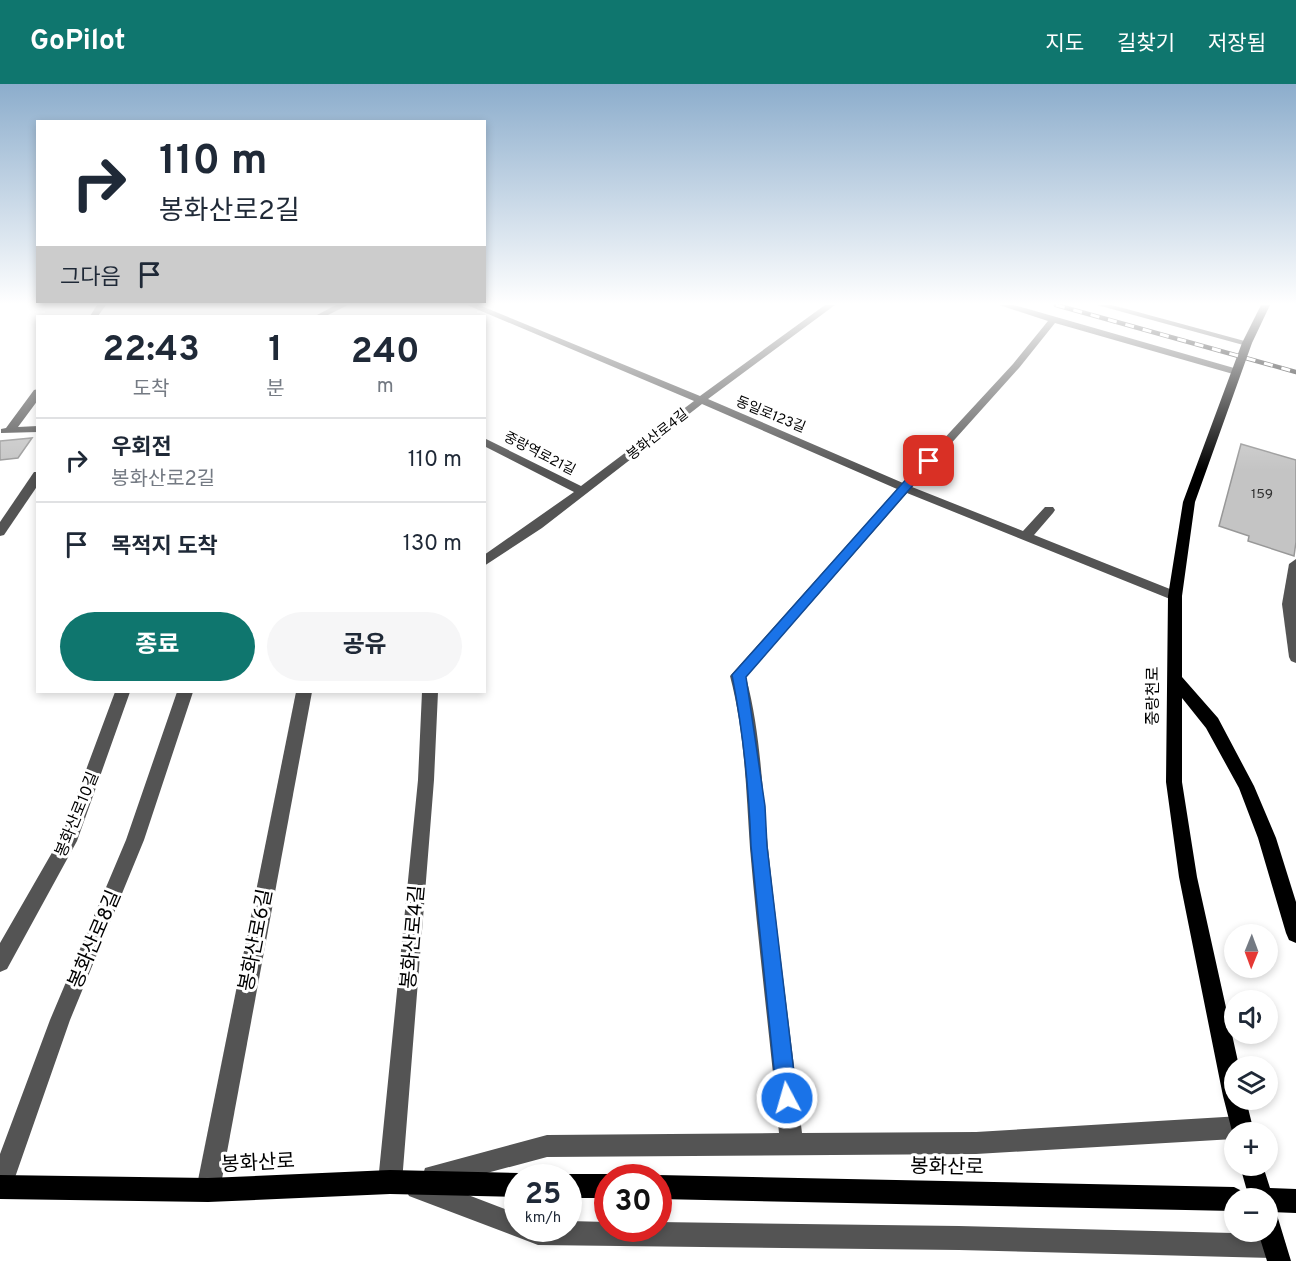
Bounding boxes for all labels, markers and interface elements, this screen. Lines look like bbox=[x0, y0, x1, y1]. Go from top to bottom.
text: GoPilot bbox=[30, 24, 125, 60]
text: 지도 bbox=[1045, 31, 1084, 58]
text: 길찾기 bbox=[1117, 31, 1175, 58]
text: 저장됨 bbox=[1208, 31, 1266, 58]
text: 110 m bbox=[159, 136, 268, 189]
icon: right bbox=[60, 144, 138, 222]
text: 봉화산로2길 bbox=[159, 195, 300, 229]
icon: arrive bbox=[133, 258, 166, 291]
text: 그다음 bbox=[60, 265, 121, 292]
text: 22:43 bbox=[102, 328, 200, 374]
text: 1 bbox=[268, 328, 283, 374]
text: 240 bbox=[351, 330, 420, 376]
text: m bbox=[377, 374, 394, 400]
text: 도착 bbox=[133, 377, 169, 403]
text: 분 bbox=[266, 377, 285, 403]
street label: 동일로123길 bbox=[733, 394, 808, 437]
street label: 봉화산로4길 bbox=[624, 406, 692, 464]
street label: 중랑역로21길 bbox=[501, 429, 578, 480]
text: 우회전 bbox=[111, 435, 172, 462]
pin bbox=[903, 435, 954, 486]
icon: right bbox=[60, 444, 93, 477]
icon: arrive bbox=[912, 444, 945, 477]
text: 110 m bbox=[408, 447, 462, 474]
text: 봉화산로2길 bbox=[111, 467, 215, 493]
house number: 159 bbox=[1251, 486, 1273, 503]
icon: arrive bbox=[60, 528, 93, 561]
text: 130 m bbox=[403, 531, 462, 558]
text: 목적지 도착 bbox=[111, 534, 218, 561]
button: 종료 bbox=[60, 612, 255, 681]
button: 공유 bbox=[267, 612, 462, 681]
street label: 중랑천로 bbox=[1144, 666, 1164, 725]
street label: 봉화산로10길 bbox=[52, 769, 104, 860]
street label: 봉화산로4길 bbox=[396, 884, 431, 990]
street label: 봉화산로8길 bbox=[64, 887, 128, 993]
street label: 봉화산로6길 bbox=[234, 887, 280, 994]
north arrow bbox=[1224, 924, 1278, 978]
map controls bbox=[1224, 924, 1278, 1242]
button: sound bbox=[1224, 990, 1278, 1044]
button: layers bbox=[1224, 1056, 1278, 1110]
position arrow bbox=[755, 1066, 819, 1130]
button: + bbox=[1224, 1122, 1278, 1176]
street label: 봉화산로 bbox=[221, 1149, 296, 1179]
street label: 봉화산로 bbox=[910, 1154, 984, 1182]
speed limit sign: 30 bbox=[594, 1164, 672, 1242]
text: 25 bbox=[525, 1177, 561, 1214]
button: − bbox=[1224, 1188, 1278, 1242]
text: km/h bbox=[525, 1209, 561, 1228]

